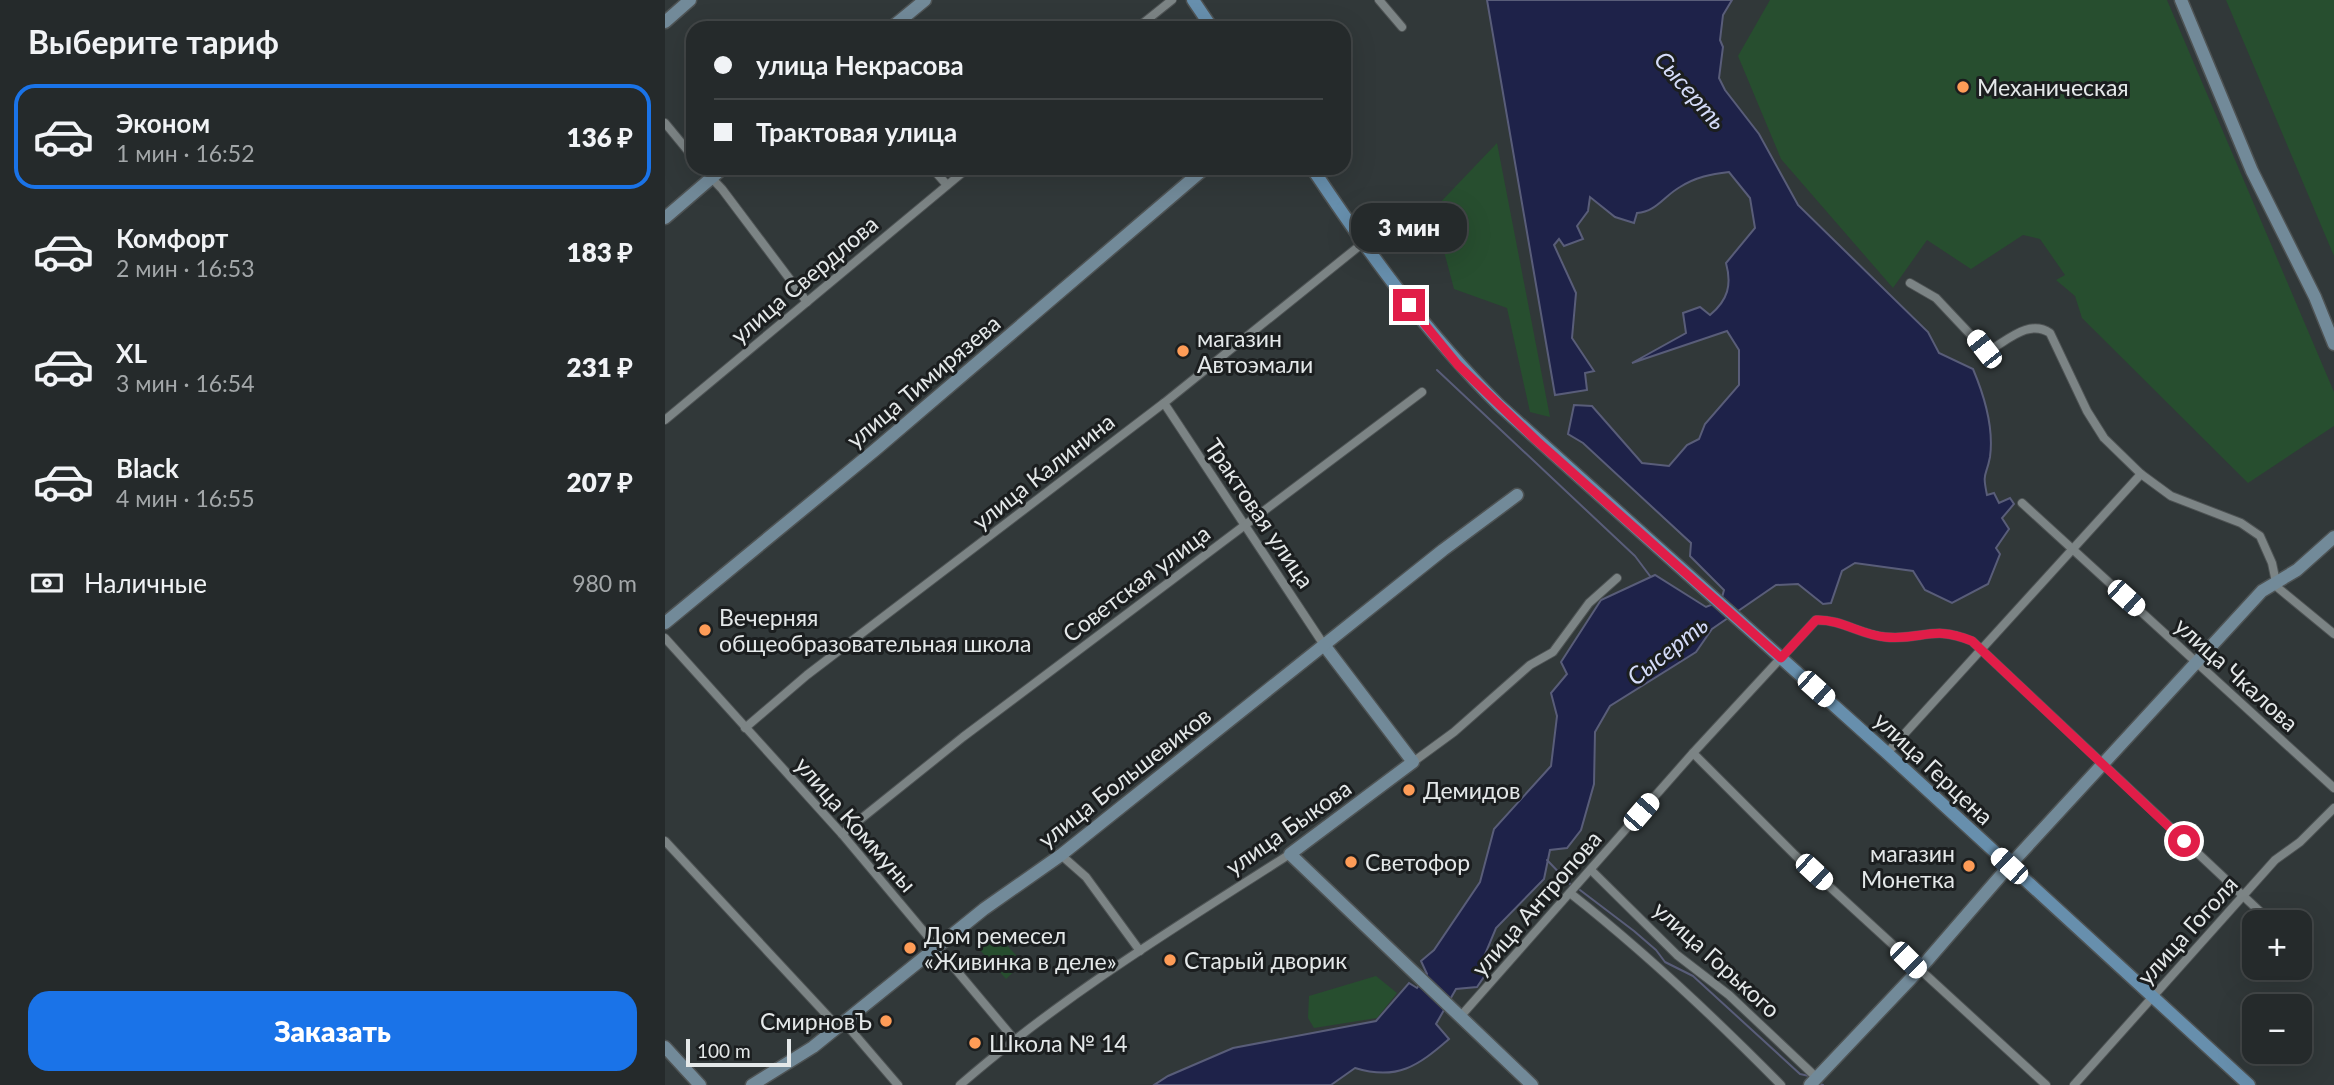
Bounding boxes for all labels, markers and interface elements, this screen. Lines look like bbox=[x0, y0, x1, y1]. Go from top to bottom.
text: Выберите тариф bbox=[28, 22, 279, 61]
water label: Сысерть bbox=[1649, 45, 1733, 135]
text: улица Некрасова bbox=[756, 49, 964, 81]
place label: Механическая bbox=[1977, 73, 2129, 101]
marker: Механическая bbox=[1955, 79, 1971, 95]
icon: car bbox=[32, 105, 95, 168]
text: Эконом bbox=[116, 107, 210, 139]
text: Трактовая улица bbox=[756, 116, 957, 148]
text: 136 ₽ bbox=[567, 121, 633, 153]
text: 1 мин · 16:52 bbox=[116, 139, 255, 167]
callout: 3 мин bbox=[1351, 204, 1467, 252]
street label: улица Свердлова bbox=[725, 209, 883, 349]
text: 3 мин bbox=[1378, 213, 1440, 241]
icon: car bbox=[32, 220, 95, 283]
text: Комфорт bbox=[116, 222, 228, 254]
text: 183 ₽ bbox=[567, 236, 633, 268]
text: 2 мин · 16:53 bbox=[116, 254, 255, 282]
route end bbox=[1393, 289, 1425, 321]
street label: улица Тимирязева bbox=[840, 309, 1006, 453]
place label: магазин Автоэмали bbox=[1197, 324, 1313, 378]
car bbox=[1963, 326, 2006, 372]
icon: car bbox=[32, 335, 95, 398]
text: XL bbox=[116, 337, 147, 369]
marker: магазин Автоэмали bbox=[1175, 343, 1191, 359]
text: 231 ₽ bbox=[567, 351, 633, 383]
text: 3 мин · 16:54 bbox=[116, 369, 255, 397]
street label: улица Калинина bbox=[966, 407, 1120, 535]
street label: Трактовая улица bbox=[1200, 433, 1320, 593]
icon: car bbox=[32, 450, 95, 513]
text: Black bbox=[116, 452, 179, 484]
text: 207 ₽ bbox=[567, 466, 633, 498]
text: 4 мин · 16:55 bbox=[116, 484, 255, 512]
street label: Советская улица bbox=[1057, 519, 1215, 647]
icon: cash bbox=[28, 564, 66, 602]
text: Наличные bbox=[84, 567, 207, 599]
text: 980 m bbox=[572, 569, 637, 597]
car bbox=[2104, 576, 2149, 620]
place label: Вечерняя общеобразовательная школа bbox=[719, 603, 1031, 657]
water label: Сысерть bbox=[1621, 609, 1713, 691]
street label: улица Чкалова bbox=[2170, 611, 2304, 737]
marker: Вечерняя общеобразовательная школа bbox=[697, 622, 713, 638]
car bbox=[1794, 667, 1839, 711]
street label: улица Большевиков bbox=[1032, 701, 1216, 853]
street label: улица Герцена bbox=[1869, 706, 1999, 830]
street label: улица Коммуны bbox=[790, 751, 922, 897]
street label: улица Быкова bbox=[1220, 773, 1356, 881]
place label: Демидов bbox=[1423, 776, 1520, 804]
marker: Демидов bbox=[1401, 782, 1417, 798]
car bbox=[1620, 789, 1663, 835]
street label: улица Антропова bbox=[1465, 825, 1607, 981]
route start bbox=[2168, 825, 2200, 857]
place label: магазин Монетка bbox=[1861, 839, 1955, 893]
car bbox=[1987, 844, 2032, 888]
place label: Светофор bbox=[1365, 848, 1470, 876]
car bbox=[1792, 850, 1837, 894]
marker: Светофор bbox=[1343, 854, 1359, 870]
marker: магазин Монетка bbox=[1961, 858, 1977, 874]
street label: улица Гоголя bbox=[2131, 870, 2243, 990]
street label: улица Горького bbox=[1648, 895, 1786, 1023]
map controls bbox=[2242, 910, 2312, 1064]
button: + bbox=[2242, 910, 2312, 980]
place label: Дом ремесел «Живинка в деле» bbox=[924, 921, 1117, 975]
car bbox=[1886, 938, 1931, 982]
marker: Дом ремесел «Живинка в деле» bbox=[902, 940, 918, 956]
place label: Старый дворик bbox=[1184, 946, 1347, 974]
marker: Старый дворик bbox=[1162, 952, 1178, 968]
button: Заказать bbox=[28, 991, 637, 1071]
button: − bbox=[2242, 994, 2312, 1064]
place label: СмирновЪ bbox=[760, 1007, 872, 1035]
marker: СмирновЪ bbox=[878, 1013, 894, 1029]
place label: Школа № 14 bbox=[989, 1029, 1128, 1057]
marker: Школа № 14 bbox=[967, 1035, 983, 1051]
scale bar bbox=[686, 1036, 791, 1068]
text: 100 m bbox=[697, 1039, 751, 1062]

